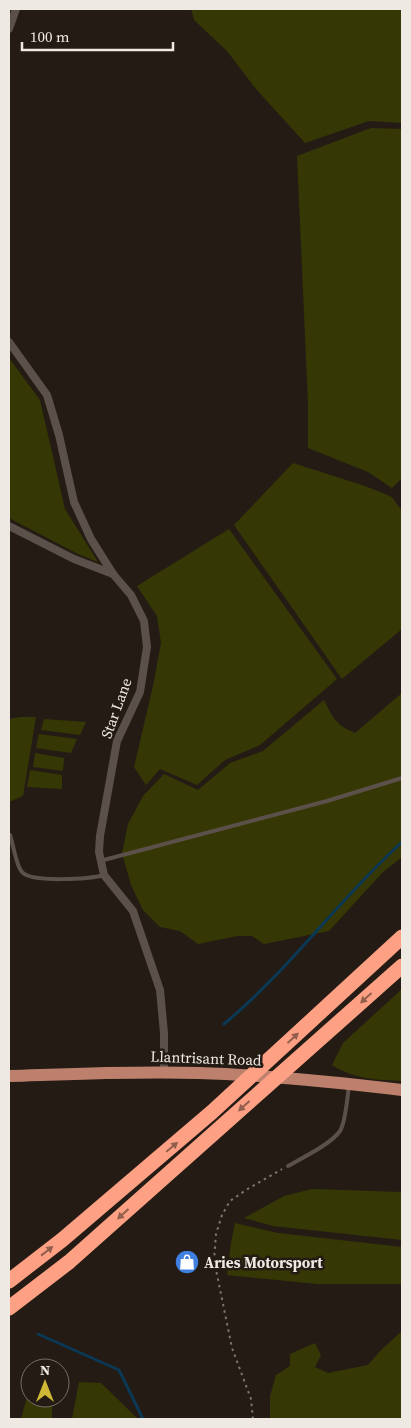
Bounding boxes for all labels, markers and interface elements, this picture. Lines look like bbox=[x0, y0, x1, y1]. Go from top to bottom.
scale bar bbox=[22, 20, 174, 52]
text: 100 m bbox=[30, 26, 70, 47]
street label: Star Lane bbox=[95, 674, 137, 741]
one-way arrow bbox=[359, 993, 372, 1004]
one-way arrow bbox=[286, 1032, 298, 1044]
street label: Llantrisant Road bbox=[150, 1046, 262, 1070]
one-way arrow bbox=[239, 1100, 251, 1112]
one-way arrow bbox=[165, 1141, 178, 1152]
one-way arrow bbox=[117, 1208, 129, 1220]
one-way arrow bbox=[40, 1246, 53, 1257]
shop icon: Aries Motorsport bbox=[174, 1249, 200, 1275]
place label: Aries Motorsport bbox=[204, 1252, 323, 1273]
north arrow bbox=[20, 1358, 70, 1408]
text: N bbox=[40, 1360, 50, 1380]

